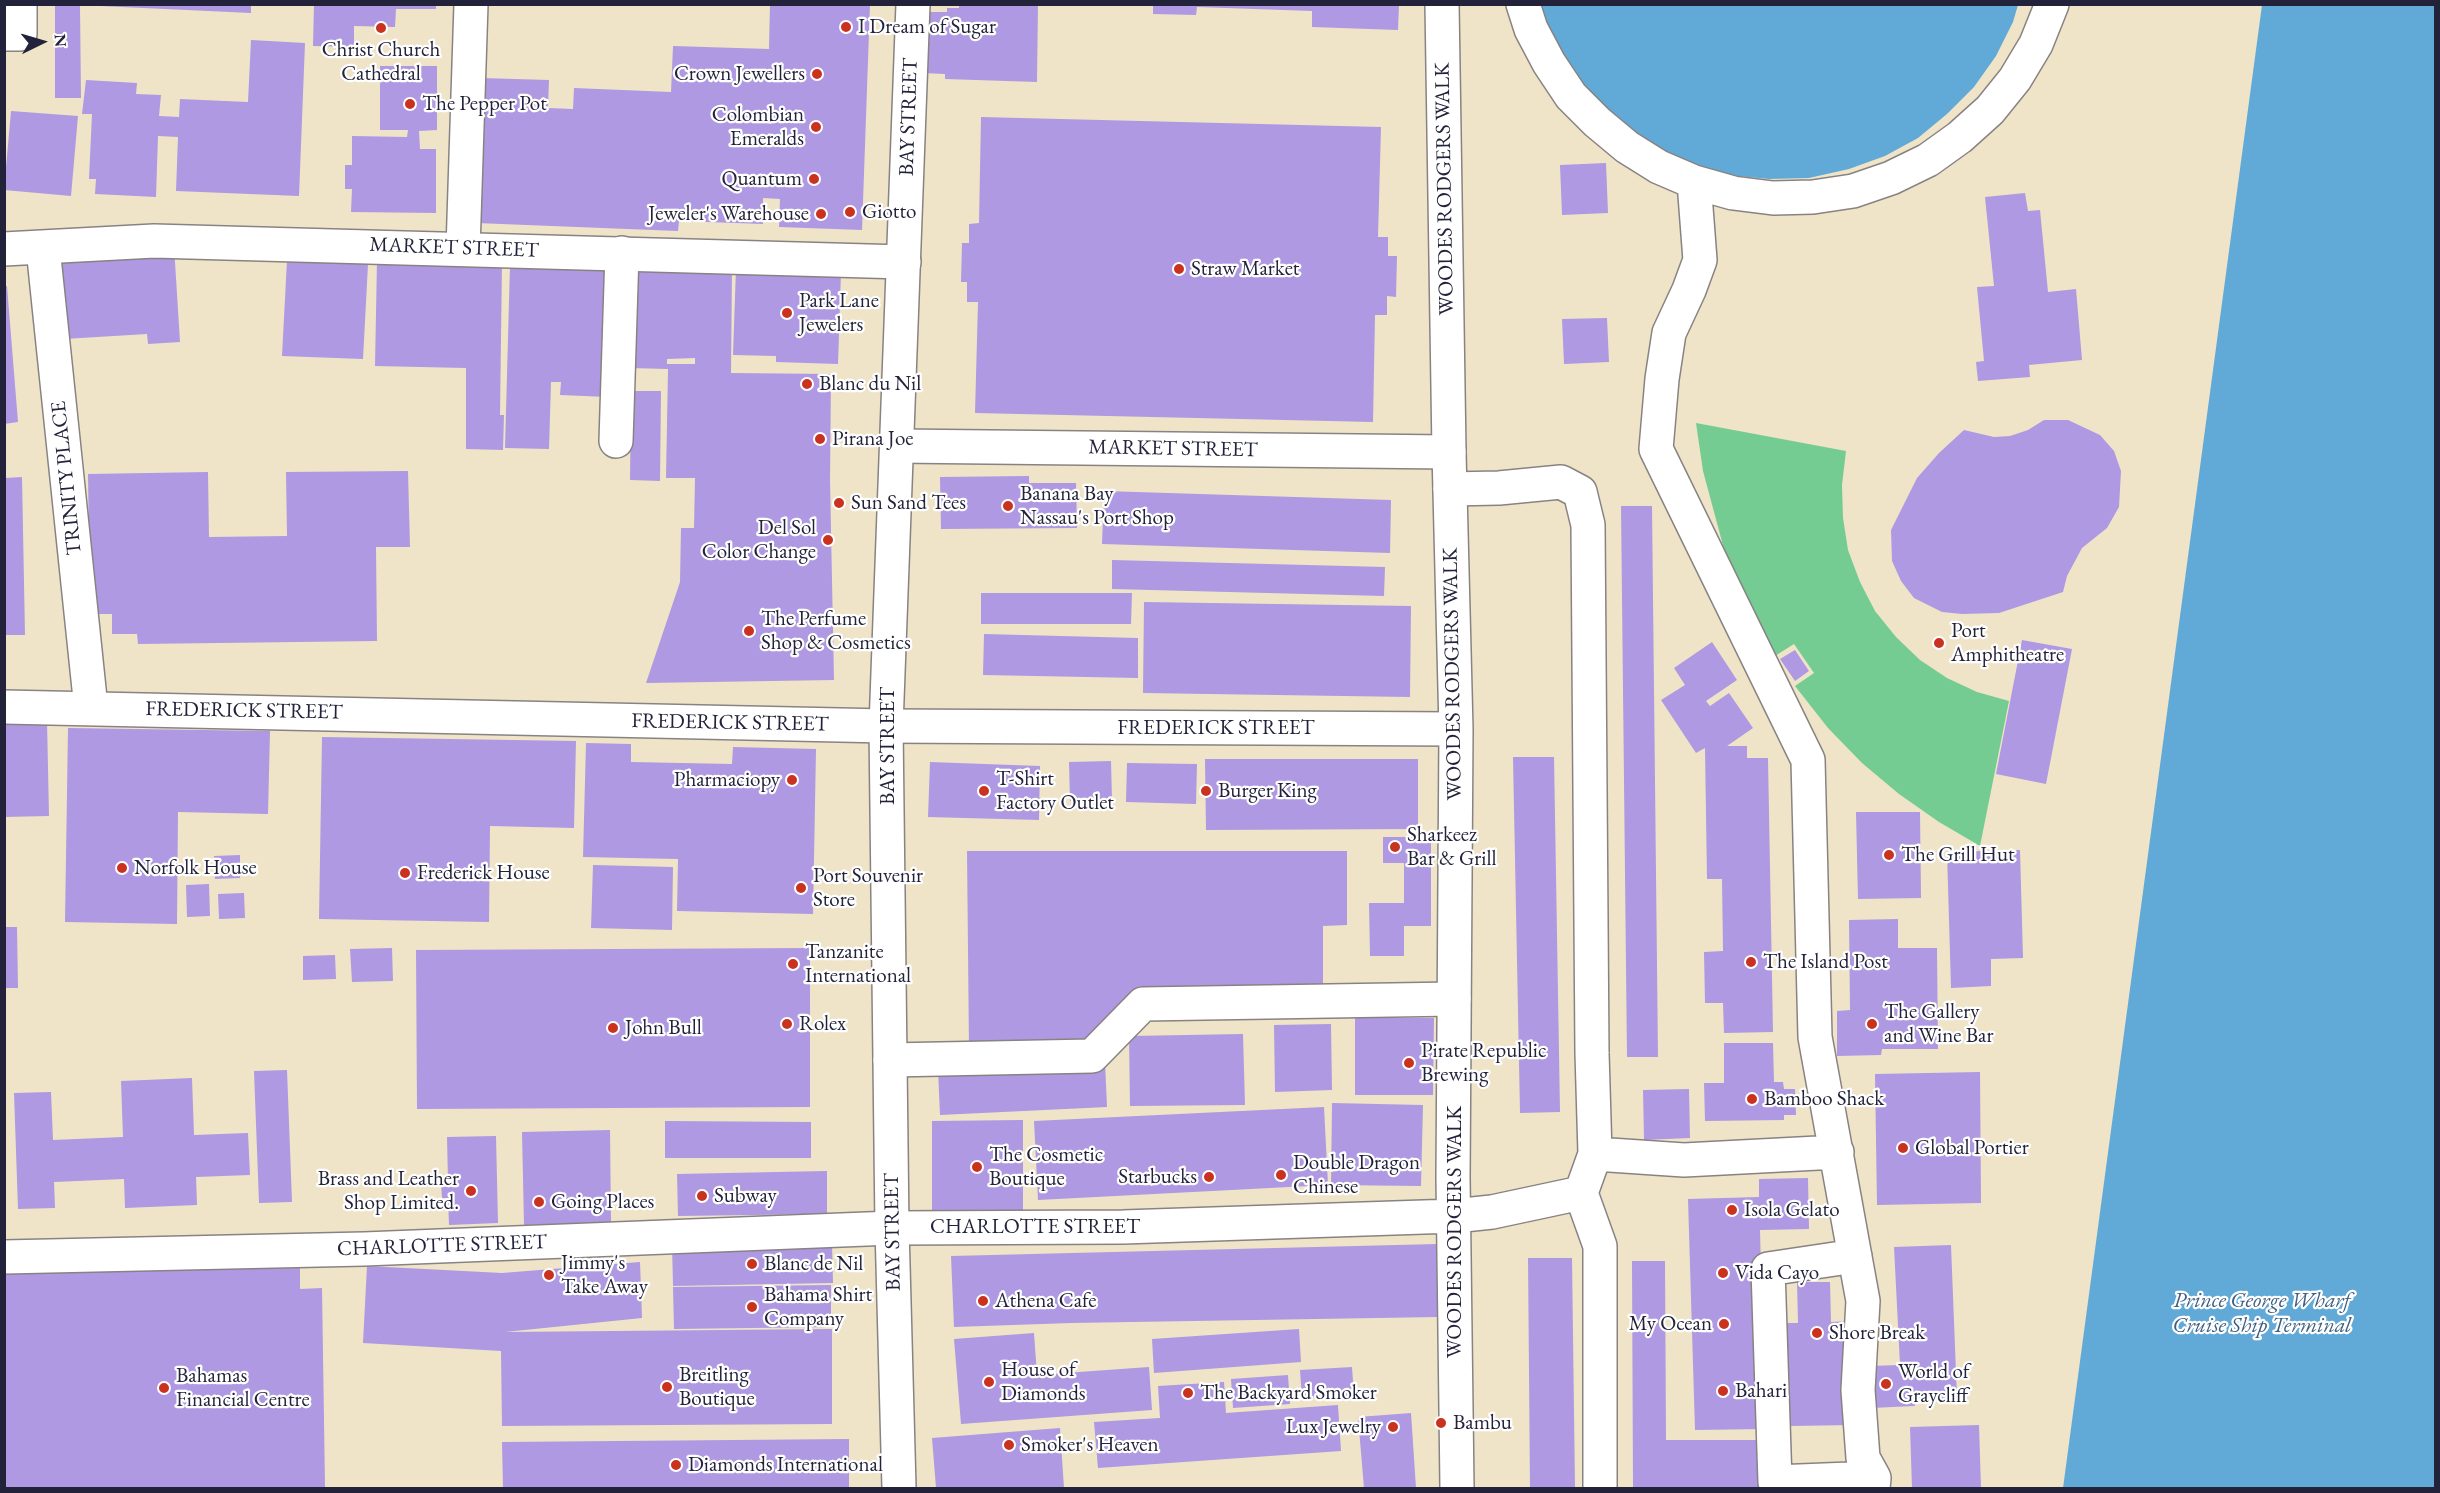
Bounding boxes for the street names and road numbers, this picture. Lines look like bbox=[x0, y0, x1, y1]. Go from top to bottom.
street label: BAY STREET bbox=[894, 58, 924, 176]
street label: WOODES RODGERS WALK bbox=[1430, 62, 1460, 316]
street label: MARKET STREET bbox=[369, 232, 539, 264]
street label: TRINITY PLACE bbox=[46, 400, 88, 556]
street label: MARKET STREET bbox=[1088, 435, 1258, 463]
street label: WOODES RODGERS WALK bbox=[1438, 547, 1468, 801]
street label: BAY STREET bbox=[875, 687, 901, 805]
street label: FREDERICK STREET bbox=[145, 697, 343, 725]
street label: FREDERICK STREET bbox=[631, 709, 829, 737]
street label: FREDERICK STREET bbox=[1117, 715, 1315, 741]
street label: WOODES RODGERS WALK bbox=[1442, 1106, 1468, 1358]
street label: BAY STREET bbox=[879, 1173, 907, 1291]
street label: CHARLOTTE STREET bbox=[930, 1214, 1140, 1240]
street label: CHARLOTTE STREET bbox=[337, 1230, 547, 1262]

